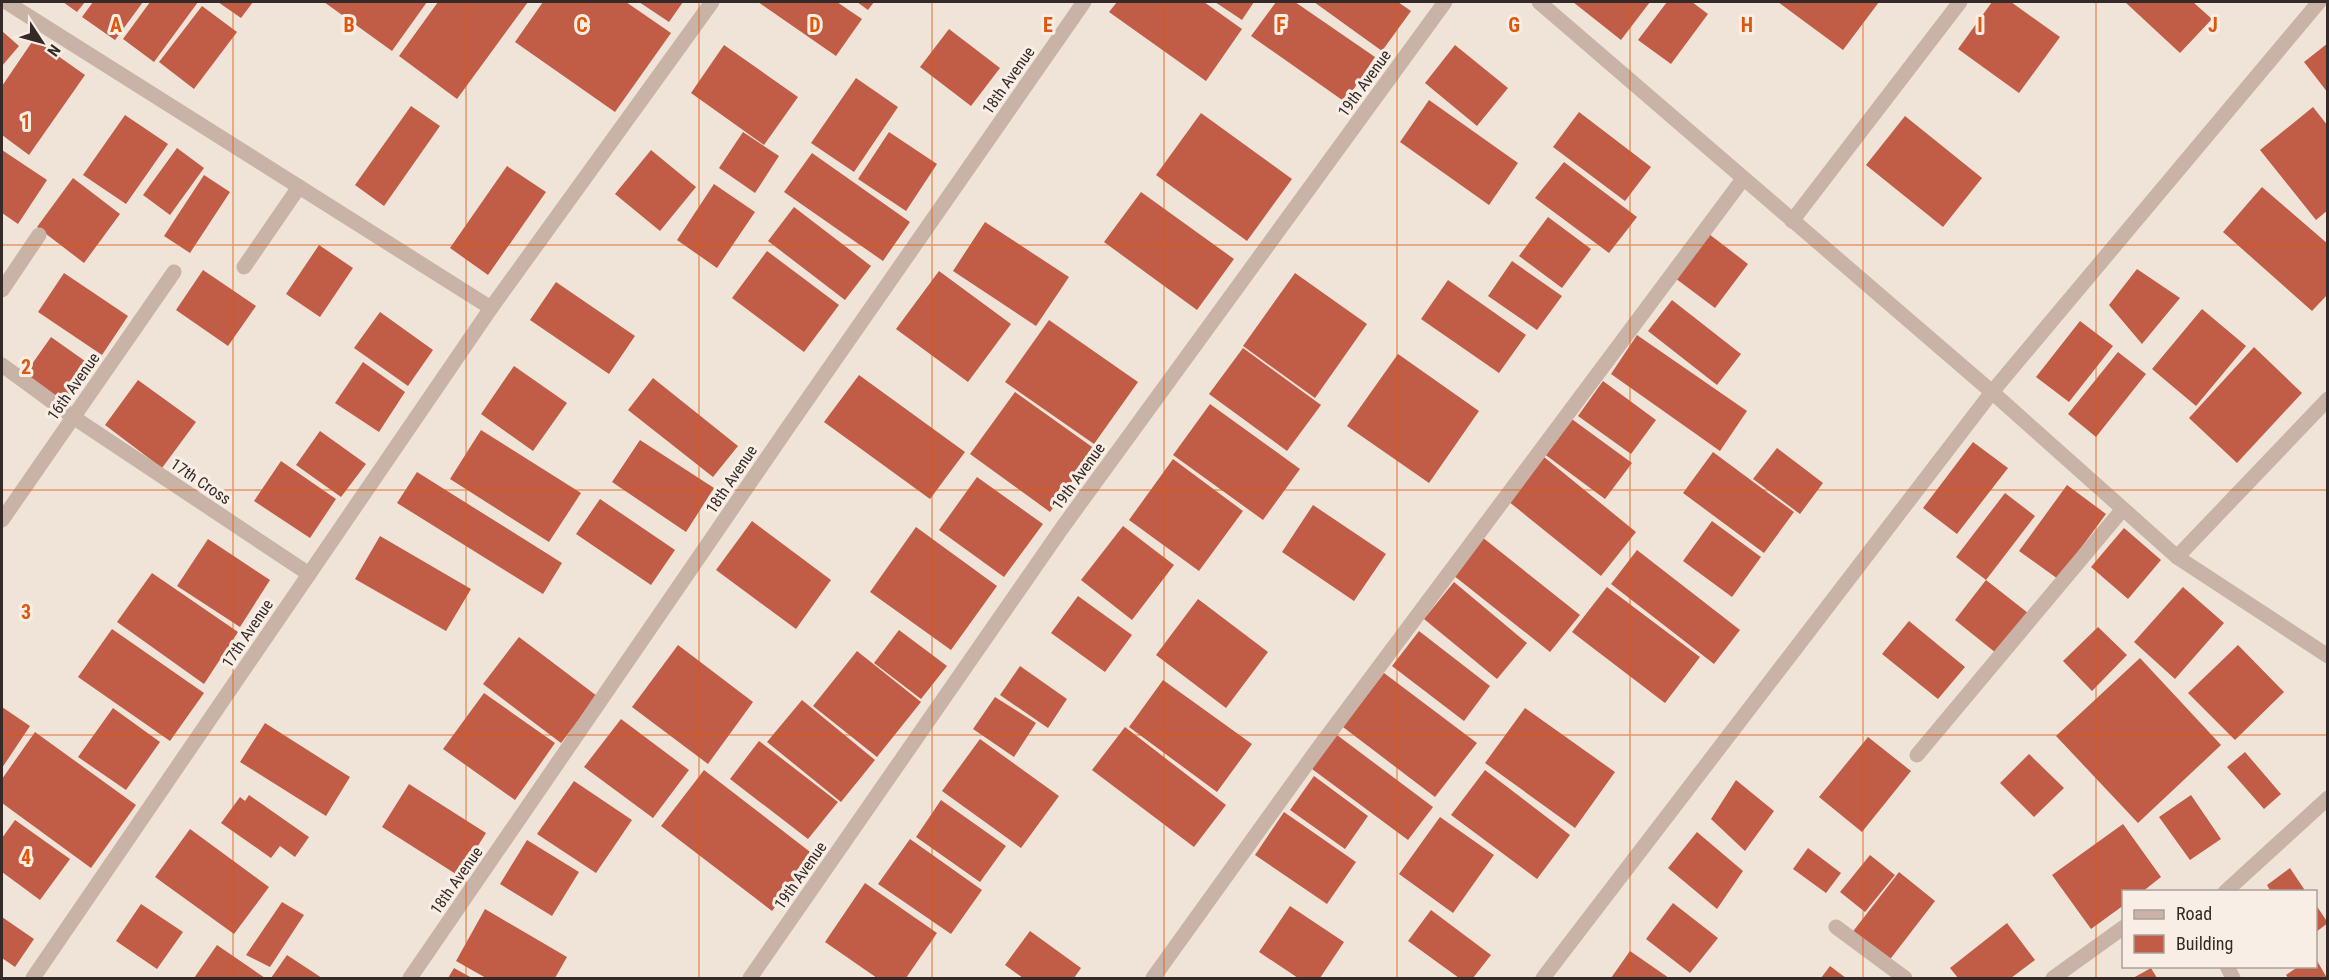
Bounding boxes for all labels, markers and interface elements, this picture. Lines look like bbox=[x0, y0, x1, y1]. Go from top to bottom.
north arrow bbox=[12, 12, 72, 72]
text: A bbox=[110, 13, 122, 37]
text: B bbox=[343, 13, 355, 37]
text: C bbox=[576, 13, 588, 37]
text: D bbox=[809, 13, 821, 37]
text: E bbox=[1043, 13, 1053, 37]
text: F bbox=[1276, 13, 1286, 37]
text: G bbox=[1508, 13, 1520, 37]
text: H bbox=[1741, 13, 1753, 37]
text: I bbox=[1977, 13, 1983, 37]
text: J bbox=[2208, 13, 2218, 37]
text: N bbox=[43, 41, 64, 60]
street label: 18th Avenue bbox=[978, 43, 1039, 118]
street label: 19th Avenue bbox=[1334, 46, 1395, 120]
text: 1 bbox=[21, 110, 31, 134]
street label: 16th Avenue bbox=[43, 349, 104, 424]
text: 2 bbox=[21, 355, 31, 379]
street label: 19th Avenue bbox=[1048, 439, 1109, 513]
street label: 18th Avenue bbox=[702, 442, 761, 517]
street label: 17th Cross bbox=[167, 454, 234, 508]
street label: 17th Avenue bbox=[218, 596, 277, 671]
text: 3 bbox=[21, 600, 31, 624]
street label: 19th Avenue bbox=[770, 838, 831, 913]
street label: 18th Avenue bbox=[426, 843, 487, 918]
text: 4 bbox=[21, 845, 31, 869]
legend bbox=[2122, 890, 2317, 968]
text: Road bbox=[2176, 903, 2212, 924]
text: Building bbox=[2176, 933, 2233, 954]

